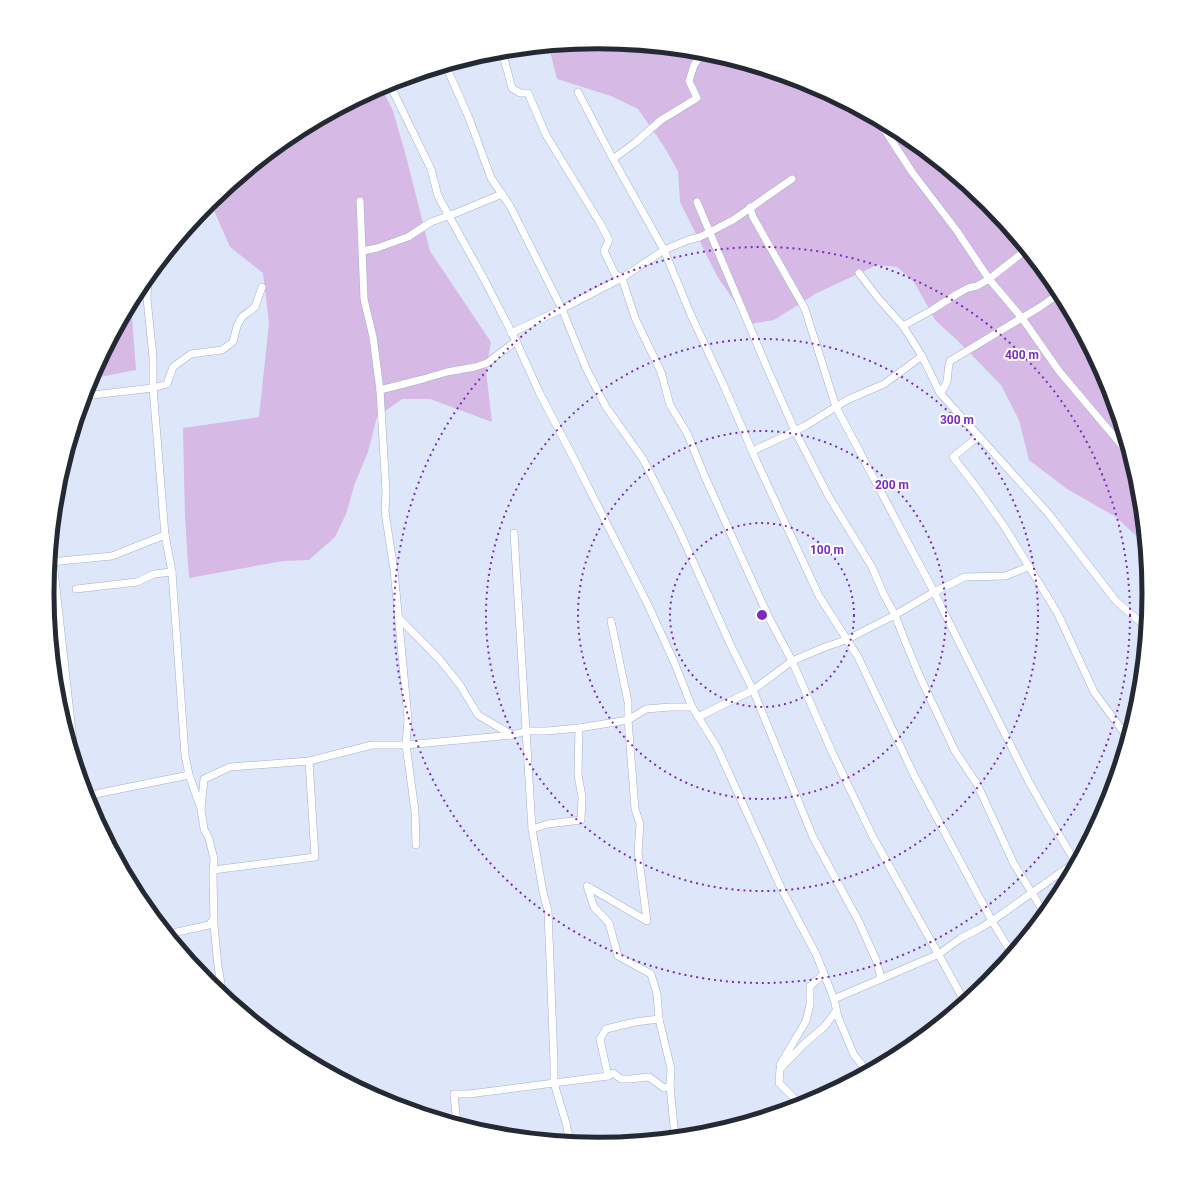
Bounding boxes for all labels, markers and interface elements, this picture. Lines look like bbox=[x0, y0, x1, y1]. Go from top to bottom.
text: 400 m bbox=[1005, 348, 1039, 362]
text: 300 m bbox=[940, 413, 974, 427]
text: 200 m bbox=[875, 478, 909, 492]
text: 100 m bbox=[810, 543, 844, 557]
centre of rings bbox=[755, 608, 769, 622]

